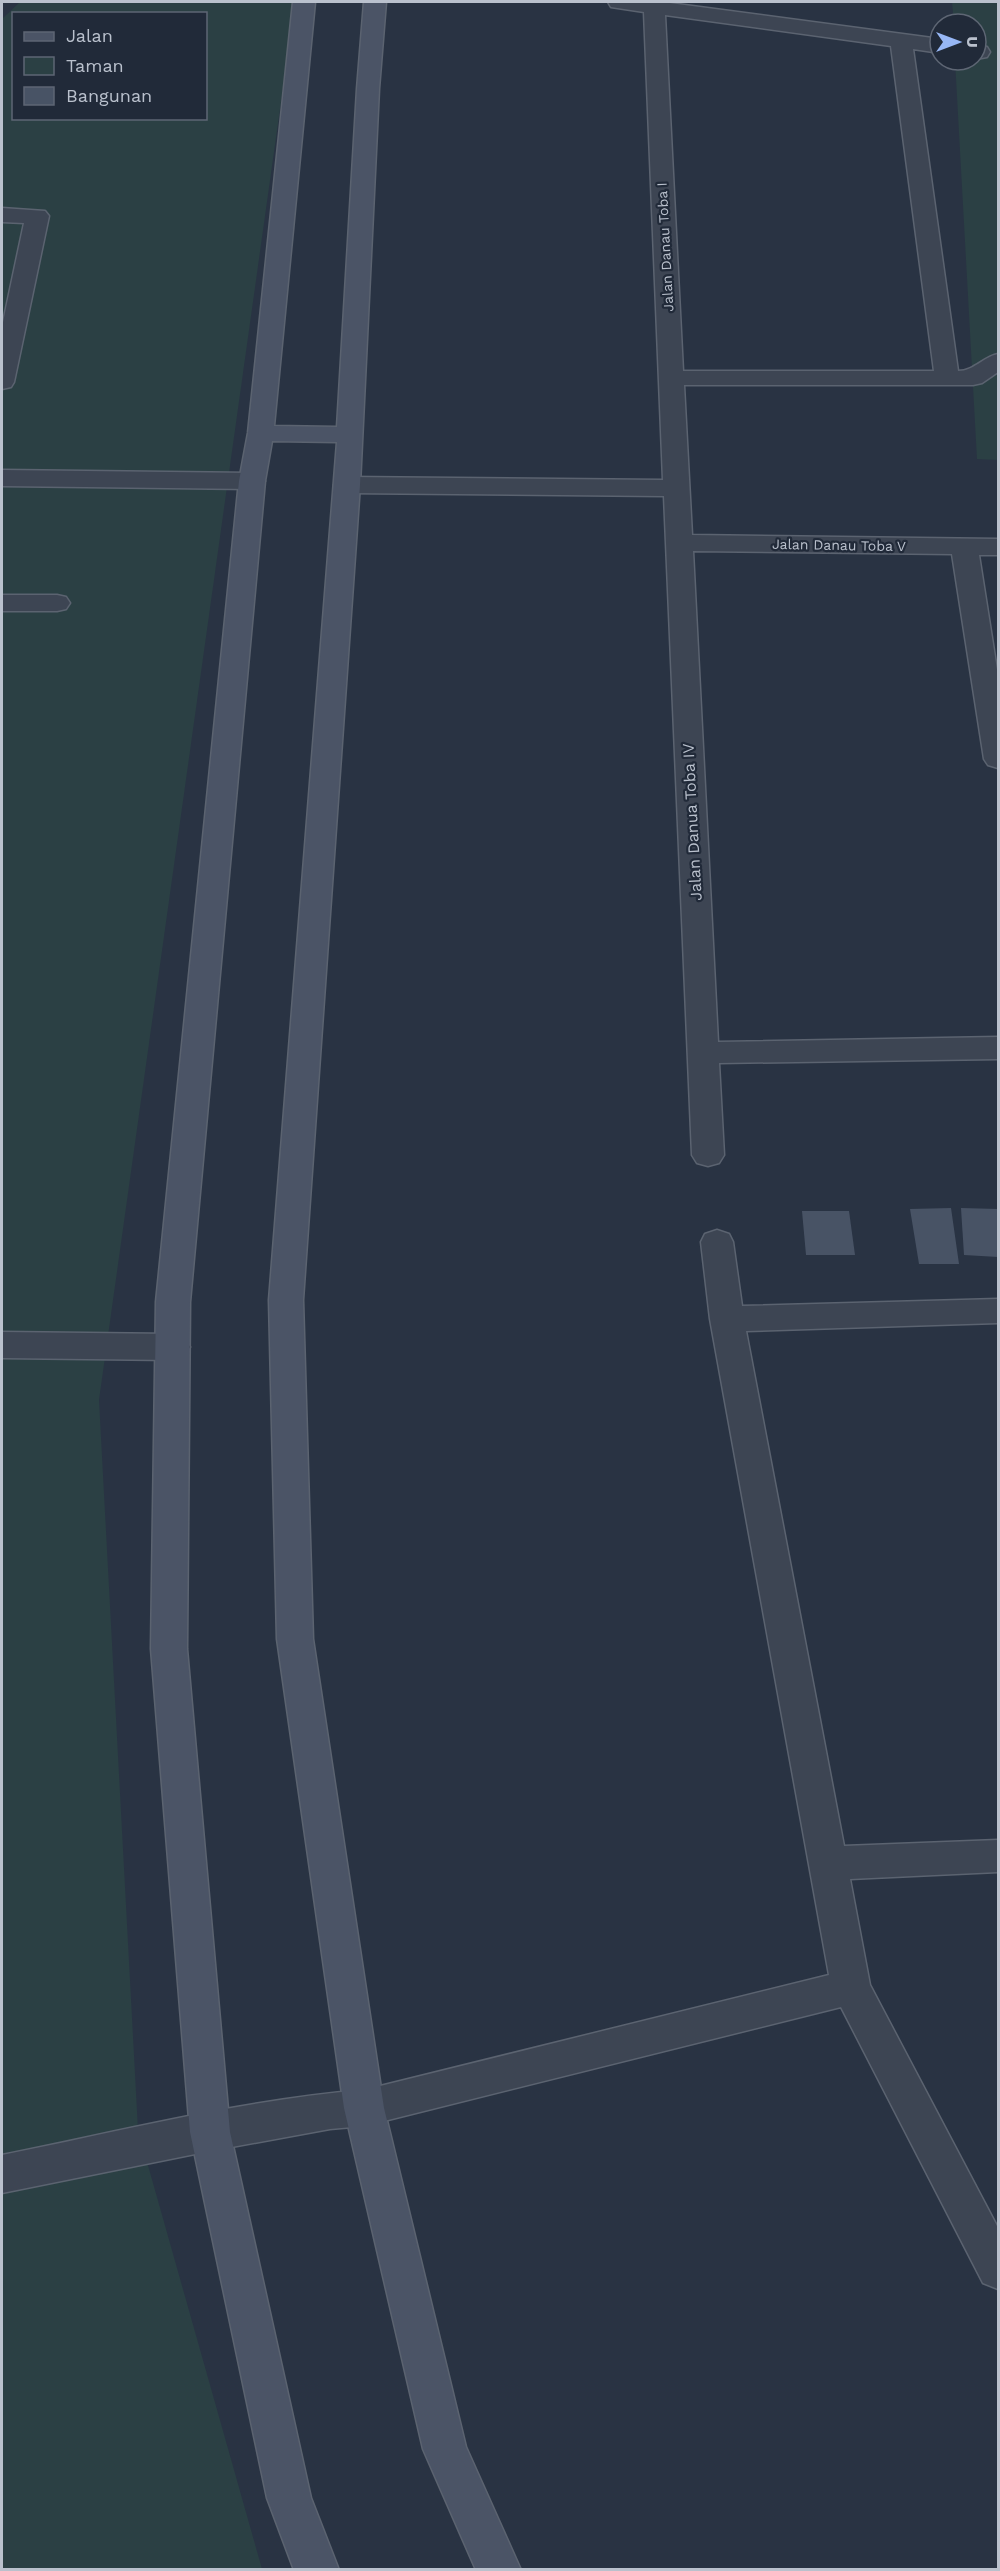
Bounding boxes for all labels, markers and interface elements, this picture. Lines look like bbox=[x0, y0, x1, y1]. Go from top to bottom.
legend bbox=[12, 12, 207, 120]
north arrow bbox=[928, 12, 988, 72]
text: Jalan bbox=[66, 25, 113, 46]
text: U bbox=[963, 36, 982, 48]
text: Taman bbox=[66, 55, 124, 76]
text: Bangunan bbox=[66, 85, 152, 106]
street label: Jalan Danau Toba I bbox=[654, 182, 676, 312]
street label: Jalan Danau Toba V bbox=[772, 536, 906, 554]
street label: Jalan Danua Toba IV bbox=[678, 743, 706, 901]

